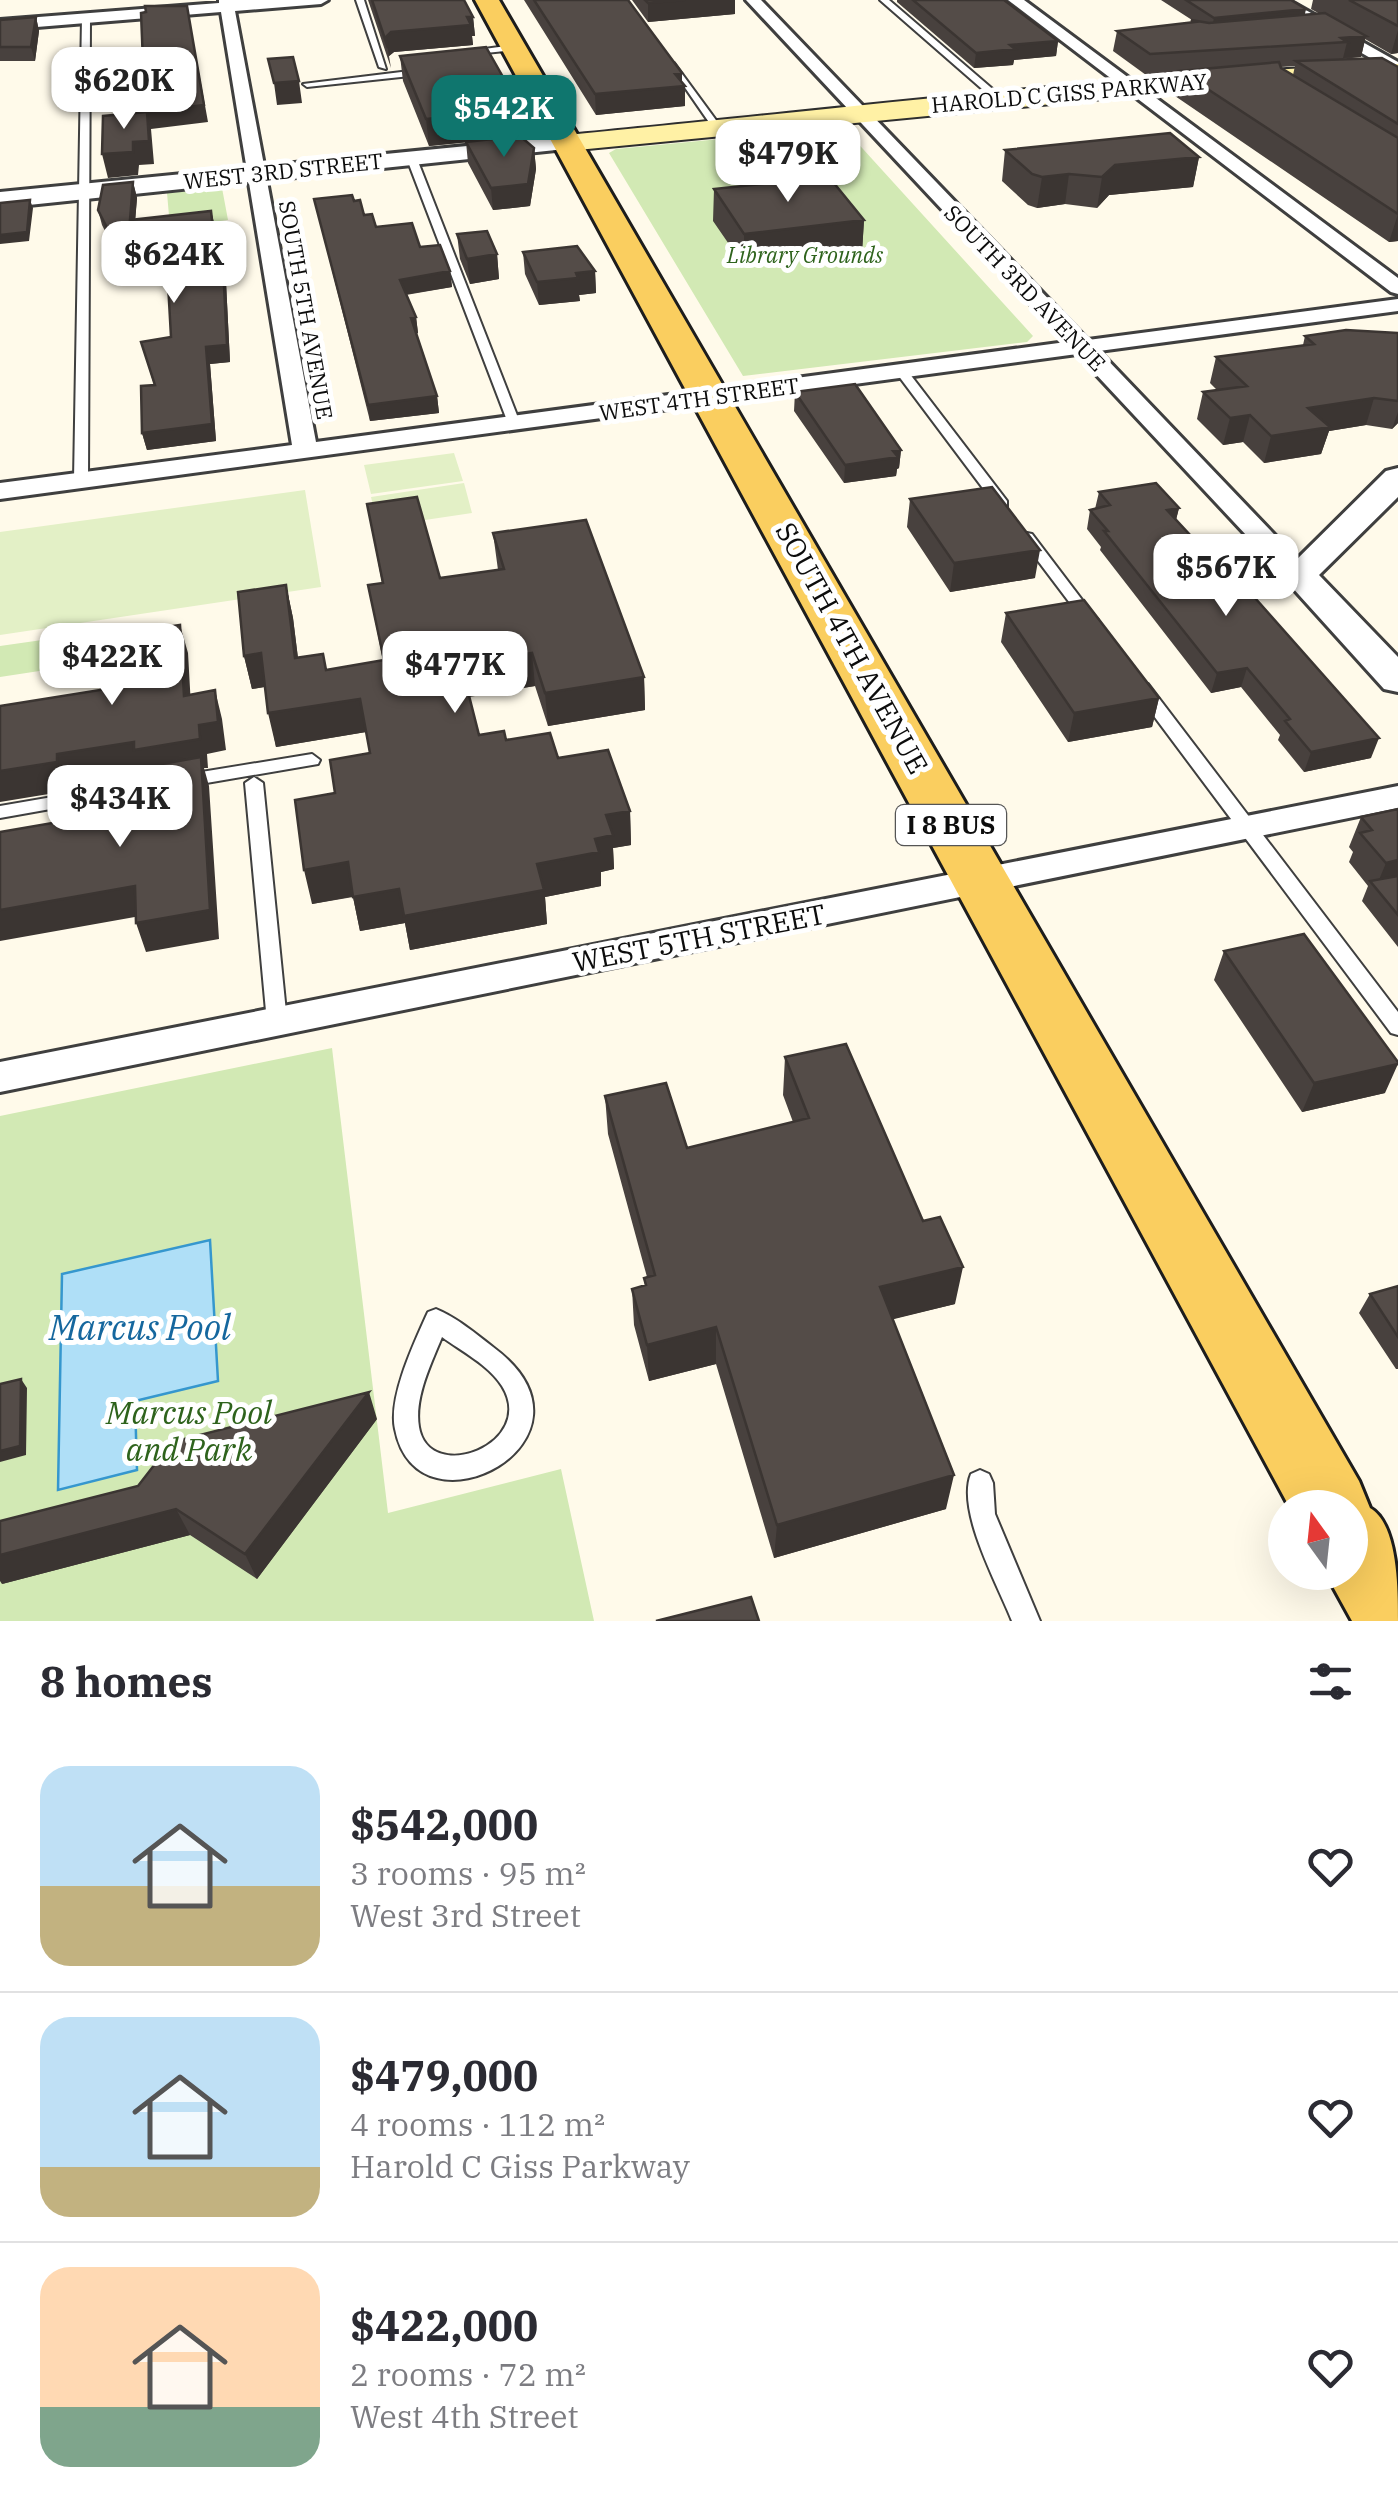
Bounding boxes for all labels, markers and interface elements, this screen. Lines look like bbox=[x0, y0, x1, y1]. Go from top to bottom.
pin: $620K bbox=[54, 47, 194, 132]
text: $620K bbox=[73, 58, 175, 100]
street label: HAROLD C GISS PARKWAY bbox=[930, 66, 1208, 119]
pin: $542K bbox=[434, 75, 574, 160]
text: $542K bbox=[453, 86, 555, 128]
pin: $479K bbox=[718, 120, 858, 205]
text: $479K bbox=[737, 131, 839, 173]
street label: WEST 3RD STREET bbox=[182, 146, 384, 195]
street label: SOUTH 5TH AVENUE bbox=[273, 198, 340, 422]
street label: SOUTH 3RD AVENUE bbox=[938, 198, 1112, 377]
pin: $624K bbox=[104, 221, 244, 306]
text: $624K bbox=[123, 232, 225, 274]
park label: Library Grounds bbox=[726, 240, 884, 269]
street label: WEST 4TH STREET bbox=[597, 370, 801, 427]
street label: SOUTH 4TH AVENUE bbox=[768, 515, 937, 780]
pin: $567K bbox=[1156, 534, 1296, 619]
text: $567K bbox=[1175, 545, 1277, 587]
pin: $422K bbox=[42, 623, 182, 708]
pin: $477K bbox=[385, 631, 525, 716]
text: $422K bbox=[61, 634, 163, 676]
text: $477K bbox=[404, 642, 506, 684]
pin: $434K bbox=[50, 765, 190, 850]
text: $434K bbox=[69, 776, 171, 818]
road number: I 8 BUS bbox=[896, 805, 1006, 845]
street label: WEST 5TH STREET bbox=[569, 895, 828, 980]
water label: Marcus Pool bbox=[48, 1304, 232, 1350]
park label: Marcus Pool and Park bbox=[105, 1391, 273, 1470]
north arrow bbox=[1268, 1490, 1368, 1590]
map controls bbox=[1268, 1490, 1368, 1590]
text: 8 homes bbox=[40, 1654, 213, 1709]
icon: filters bbox=[1303, 1654, 1358, 1709]
text: $542,000 bbox=[350, 1797, 538, 1852]
icon: home bbox=[120, 1806, 240, 1926]
icon: heart bbox=[1303, 1839, 1358, 1894]
text: 3 rooms · 95 m² bbox=[350, 1852, 586, 1894]
text: West 3rd Street bbox=[350, 1894, 581, 1936]
text: $479,000 bbox=[350, 2048, 538, 2103]
icon: home bbox=[120, 2057, 240, 2177]
icon: heart bbox=[1303, 2090, 1358, 2145]
text: 4 rooms · 112 m² bbox=[350, 2103, 605, 2145]
text: Harold C Giss Parkway bbox=[350, 2145, 690, 2187]
text: $422,000 bbox=[350, 2298, 538, 2353]
icon: home bbox=[120, 2307, 240, 2427]
icon: heart bbox=[1303, 2340, 1358, 2395]
text: 2 rooms · 72 m² bbox=[350, 2353, 586, 2395]
text: West 4th Street bbox=[350, 2395, 579, 2437]

